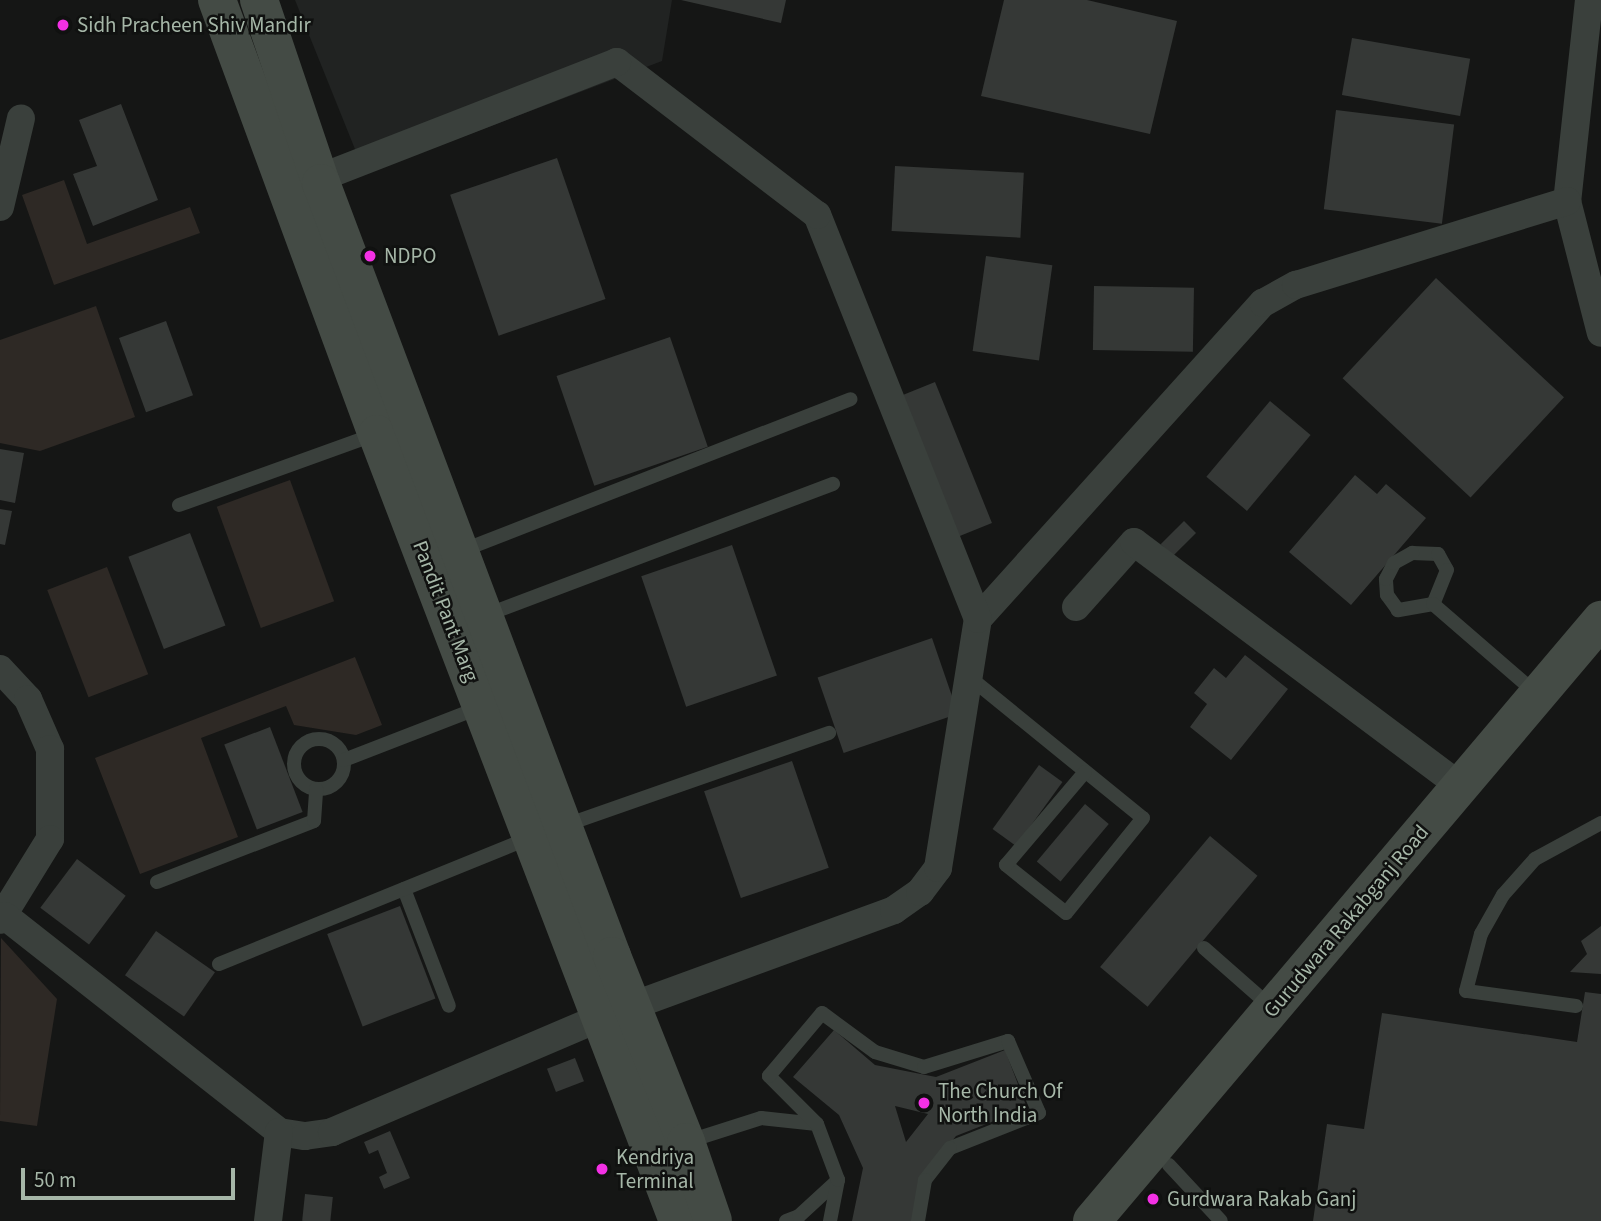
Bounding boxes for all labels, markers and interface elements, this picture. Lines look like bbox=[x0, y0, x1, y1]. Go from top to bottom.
place label: Sidh Pracheen Shiv Mandir bbox=[77, 12, 311, 38]
marker: Sidh Pracheen Shiv Mandir bbox=[55, 17, 71, 33]
place label: NDPO bbox=[384, 243, 436, 269]
marker: NDPO bbox=[362, 248, 378, 264]
street label: Pandit Pant Marg bbox=[408, 537, 484, 685]
street label: Gurudwara Rakabganj Road bbox=[1258, 820, 1434, 1022]
place label: The Church Of North India bbox=[938, 1078, 1062, 1128]
marker: The Church Of North India bbox=[916, 1095, 932, 1111]
place label: Kendriya Terminal bbox=[616, 1144, 694, 1194]
scale bar bbox=[24, 1154, 238, 1198]
marker: Kendriya Terminal bbox=[594, 1161, 610, 1177]
text: 50 m bbox=[34, 1165, 76, 1195]
place label: Gurdwara Rakab Ganj bbox=[1167, 1186, 1356, 1212]
marker: Gurdwara Rakab Ganj bbox=[1145, 1191, 1161, 1207]

